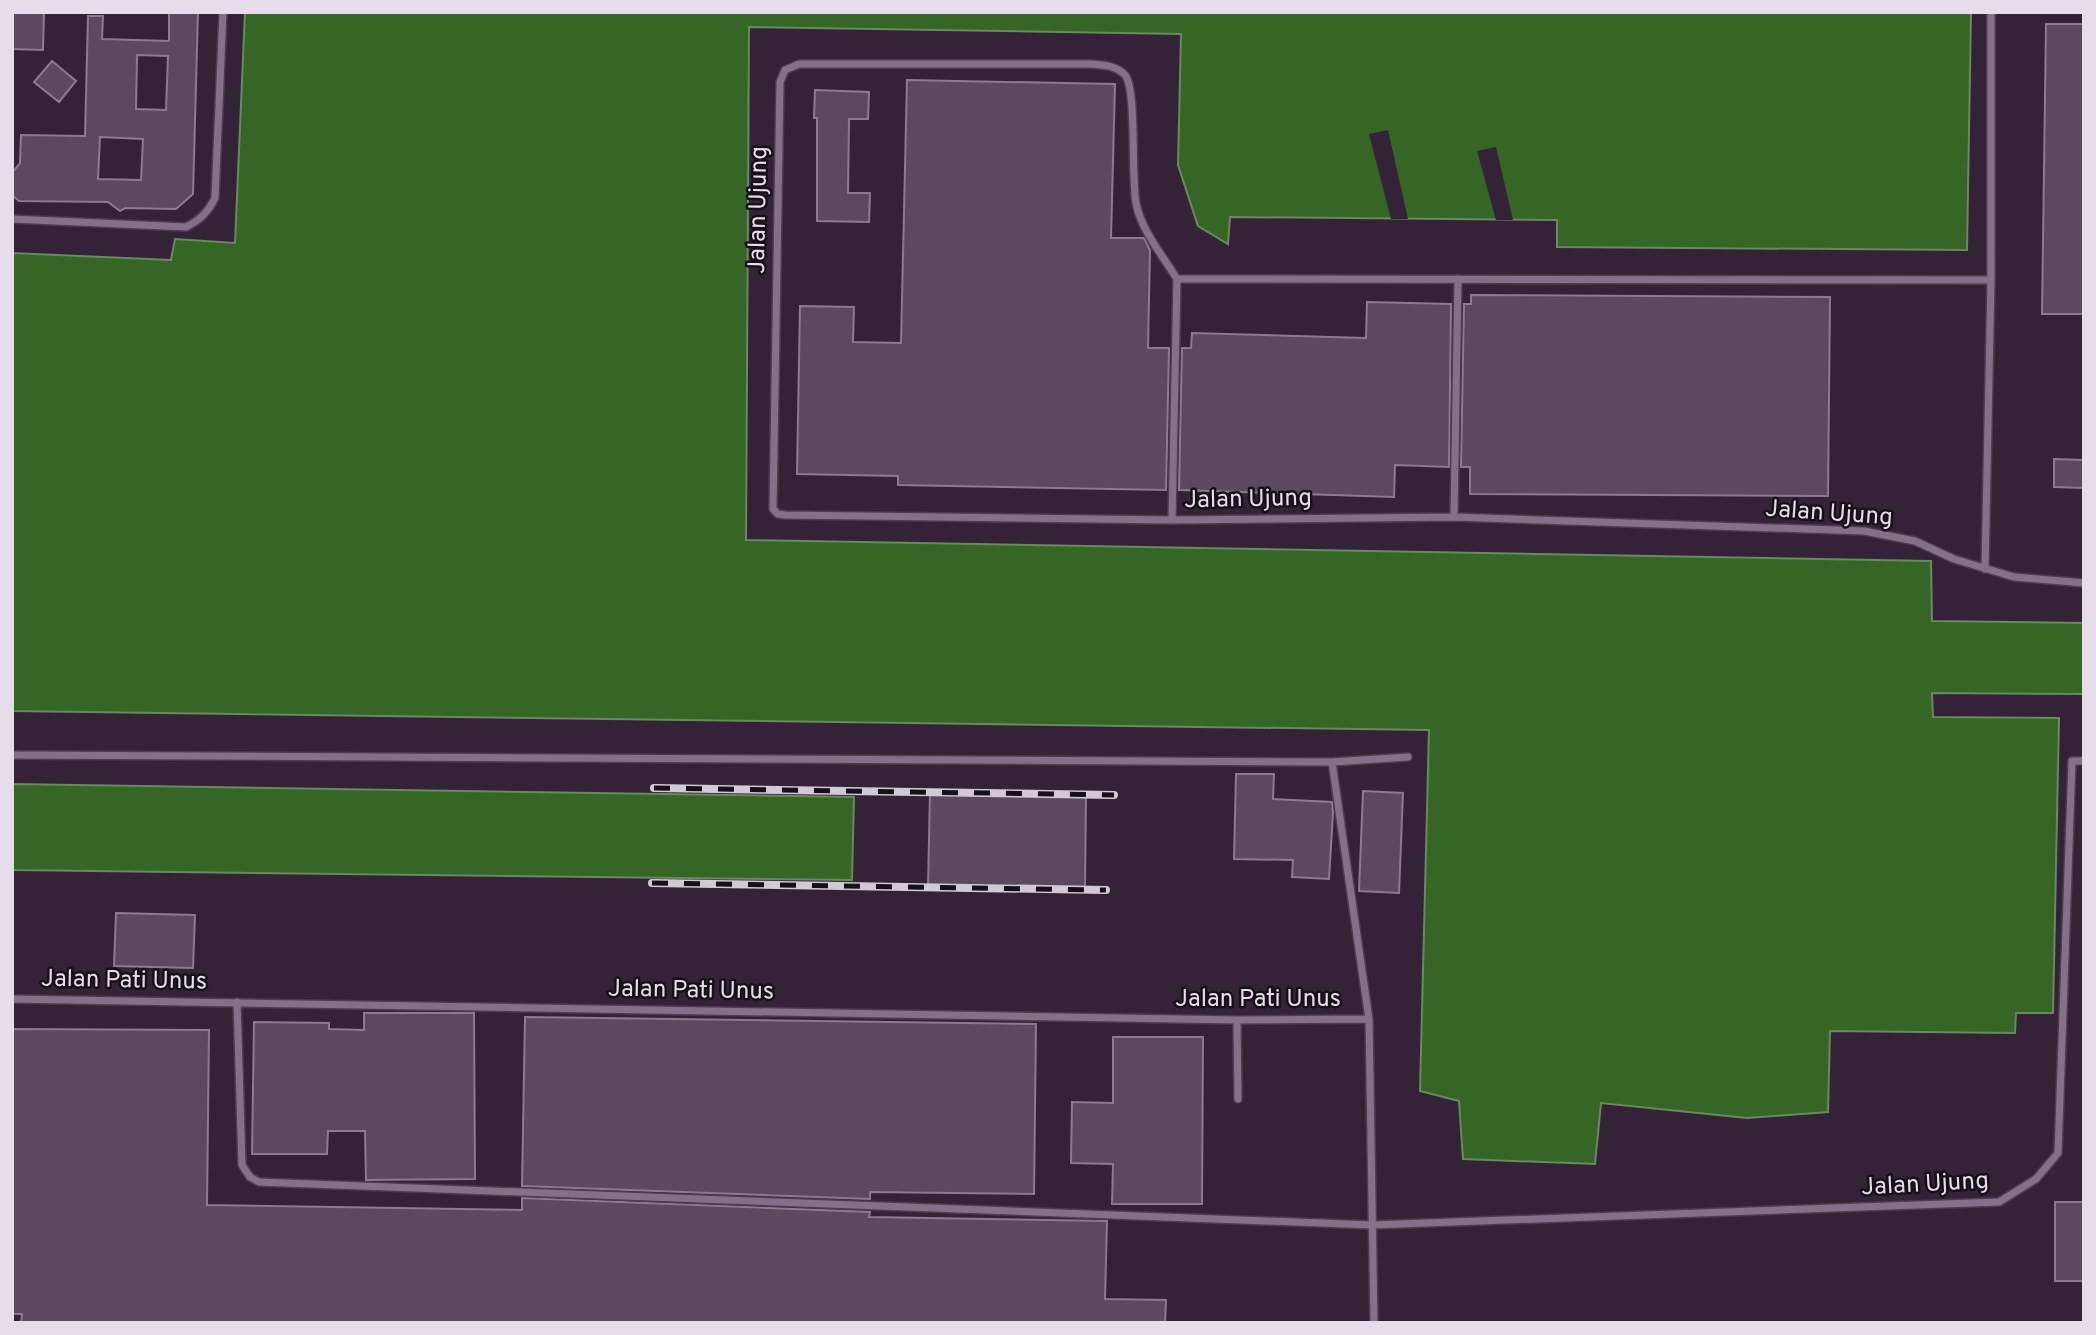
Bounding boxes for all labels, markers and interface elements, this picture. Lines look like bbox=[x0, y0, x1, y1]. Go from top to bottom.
street label: Jalan Ujung bbox=[743, 146, 775, 274]
street label: Jalan Ujung bbox=[1184, 484, 1312, 516]
street label: Jalan Ujung bbox=[1764, 495, 1894, 533]
street label: Jalan Pati Unus bbox=[41, 965, 207, 997]
street label: Jalan Pati Unus bbox=[608, 975, 774, 1007]
street label: Jalan Pati Unus bbox=[1175, 985, 1341, 1015]
street label: Jalan Ujung bbox=[1860, 1167, 1990, 1203]

